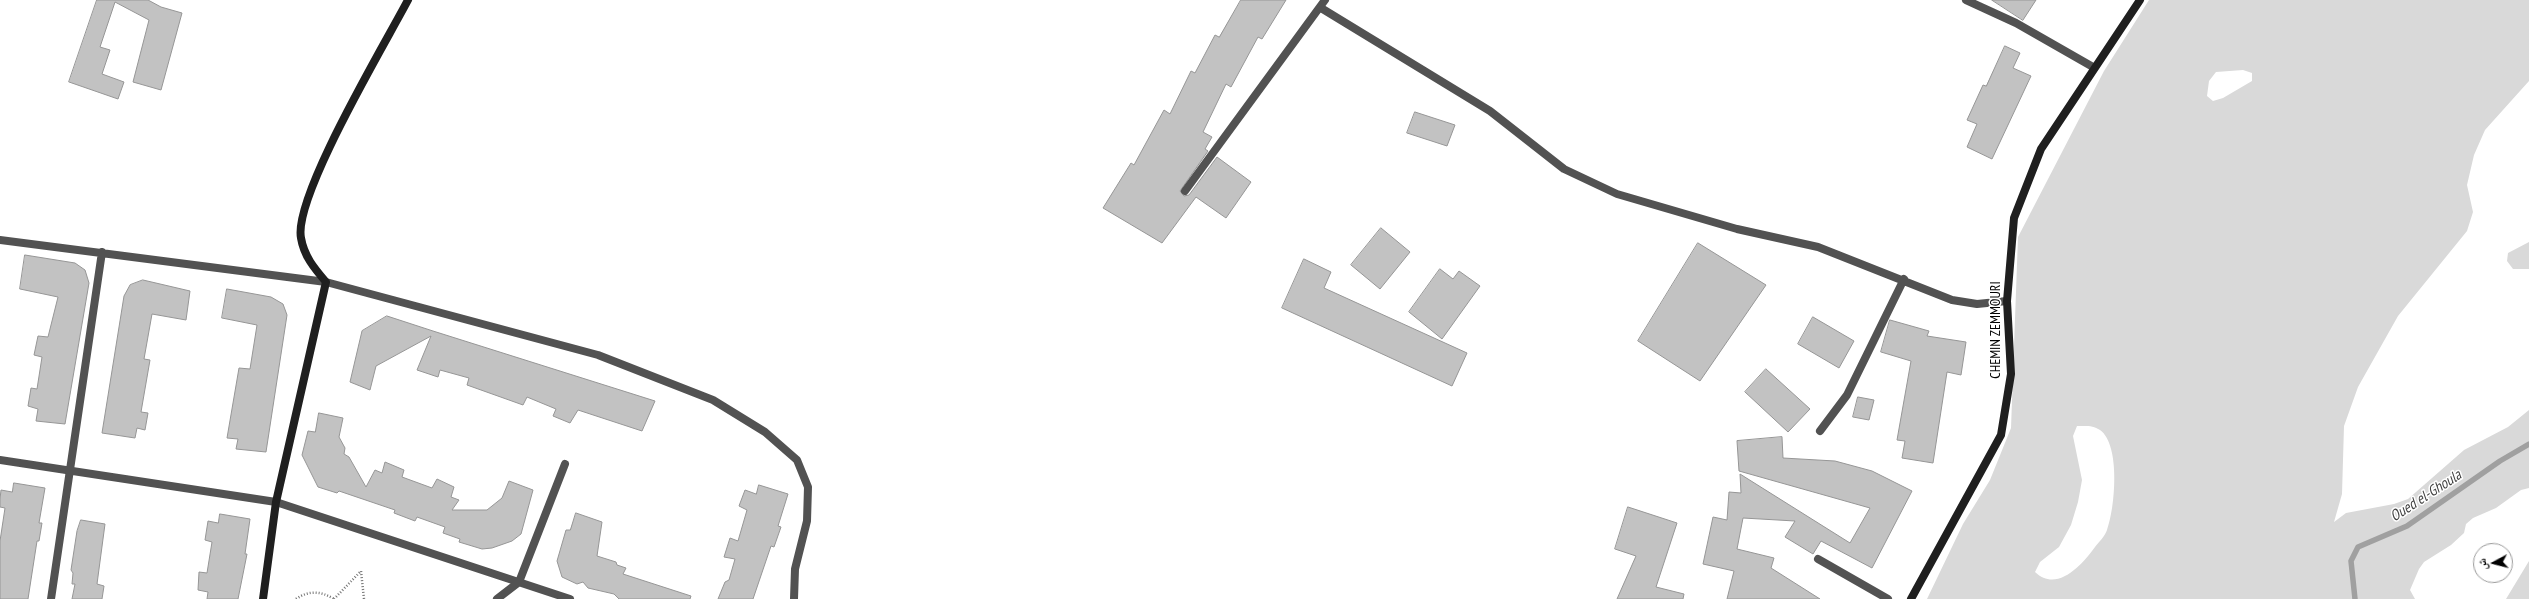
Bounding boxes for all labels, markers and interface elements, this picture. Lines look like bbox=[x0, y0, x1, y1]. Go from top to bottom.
street label: CHEMIN ZEMMOURI bbox=[1988, 281, 2004, 379]
water label: Oued el-Ghoula bbox=[2387, 466, 2465, 526]
north arrow bbox=[2473, 543, 2513, 583]
text: ش bbox=[2474, 558, 2490, 571]

